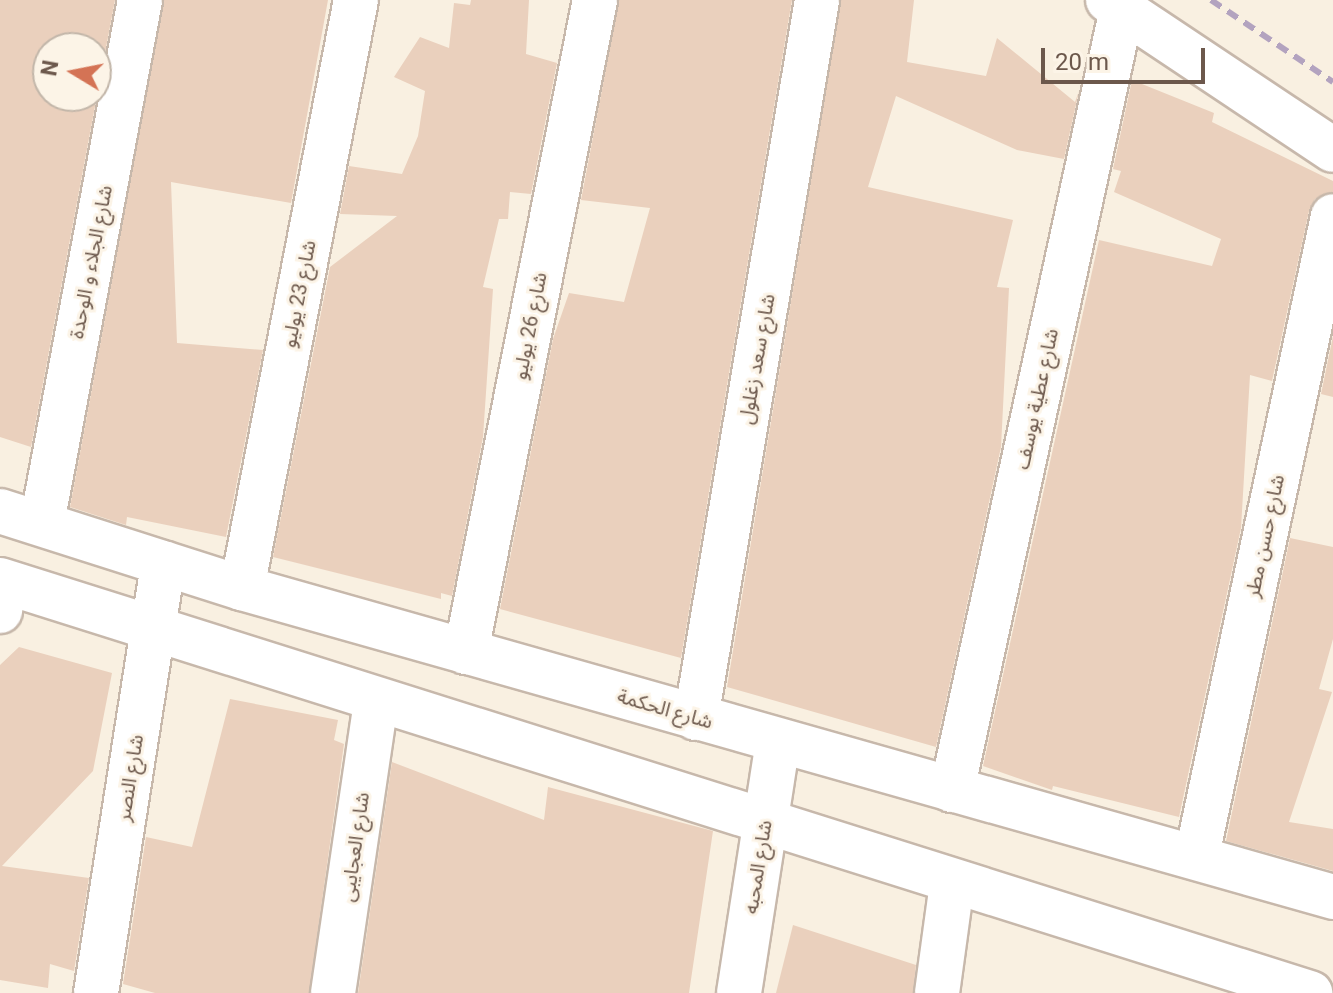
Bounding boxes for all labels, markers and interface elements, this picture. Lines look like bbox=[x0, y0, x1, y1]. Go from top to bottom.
north arrow bbox=[32, 32, 112, 112]
scale bar bbox=[1045, 32, 1209, 82]
text: 20 m bbox=[1055, 48, 1109, 76]
text: N bbox=[36, 58, 64, 78]
street label: شارع الجلاء و الوحدة bbox=[64, 183, 118, 341]
street label: شارع 23 يوليو bbox=[277, 238, 321, 350]
street label: شارع 26 يوليو bbox=[508, 270, 552, 382]
street label: شارع سعد زغلول bbox=[734, 292, 780, 426]
street label: شارع عطية يوسف bbox=[1010, 326, 1064, 472]
street label: شارع حسن مطر bbox=[1240, 472, 1290, 600]
street label: شارع الحكمة bbox=[615, 684, 715, 734]
street label: شارع النصر bbox=[111, 733, 149, 823]
street label: شارع العجايبى bbox=[335, 791, 375, 903]
street label: شارع المحبه bbox=[739, 818, 777, 916]

